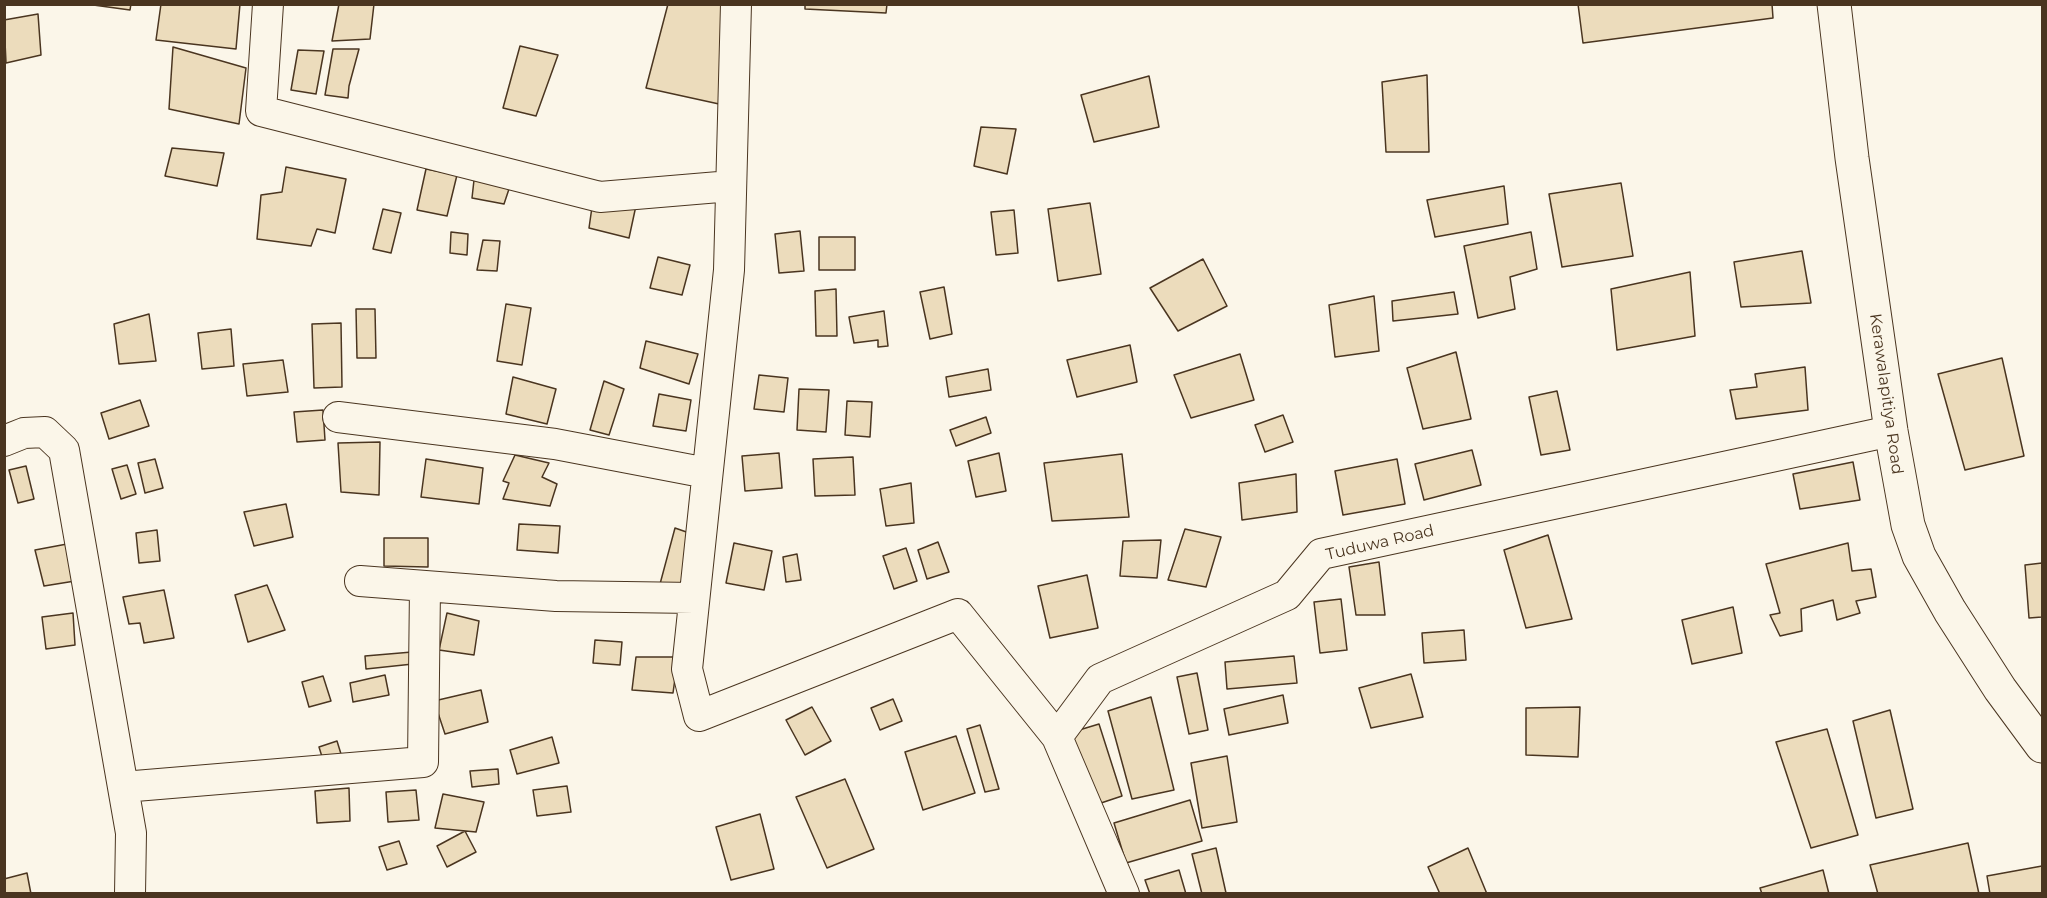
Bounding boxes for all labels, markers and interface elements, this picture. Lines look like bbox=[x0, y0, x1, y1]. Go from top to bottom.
street label: Kerawalapitiya Road bbox=[1865, 312, 1907, 476]
street label: Tuduwa Road bbox=[1324, 521, 1436, 565]

